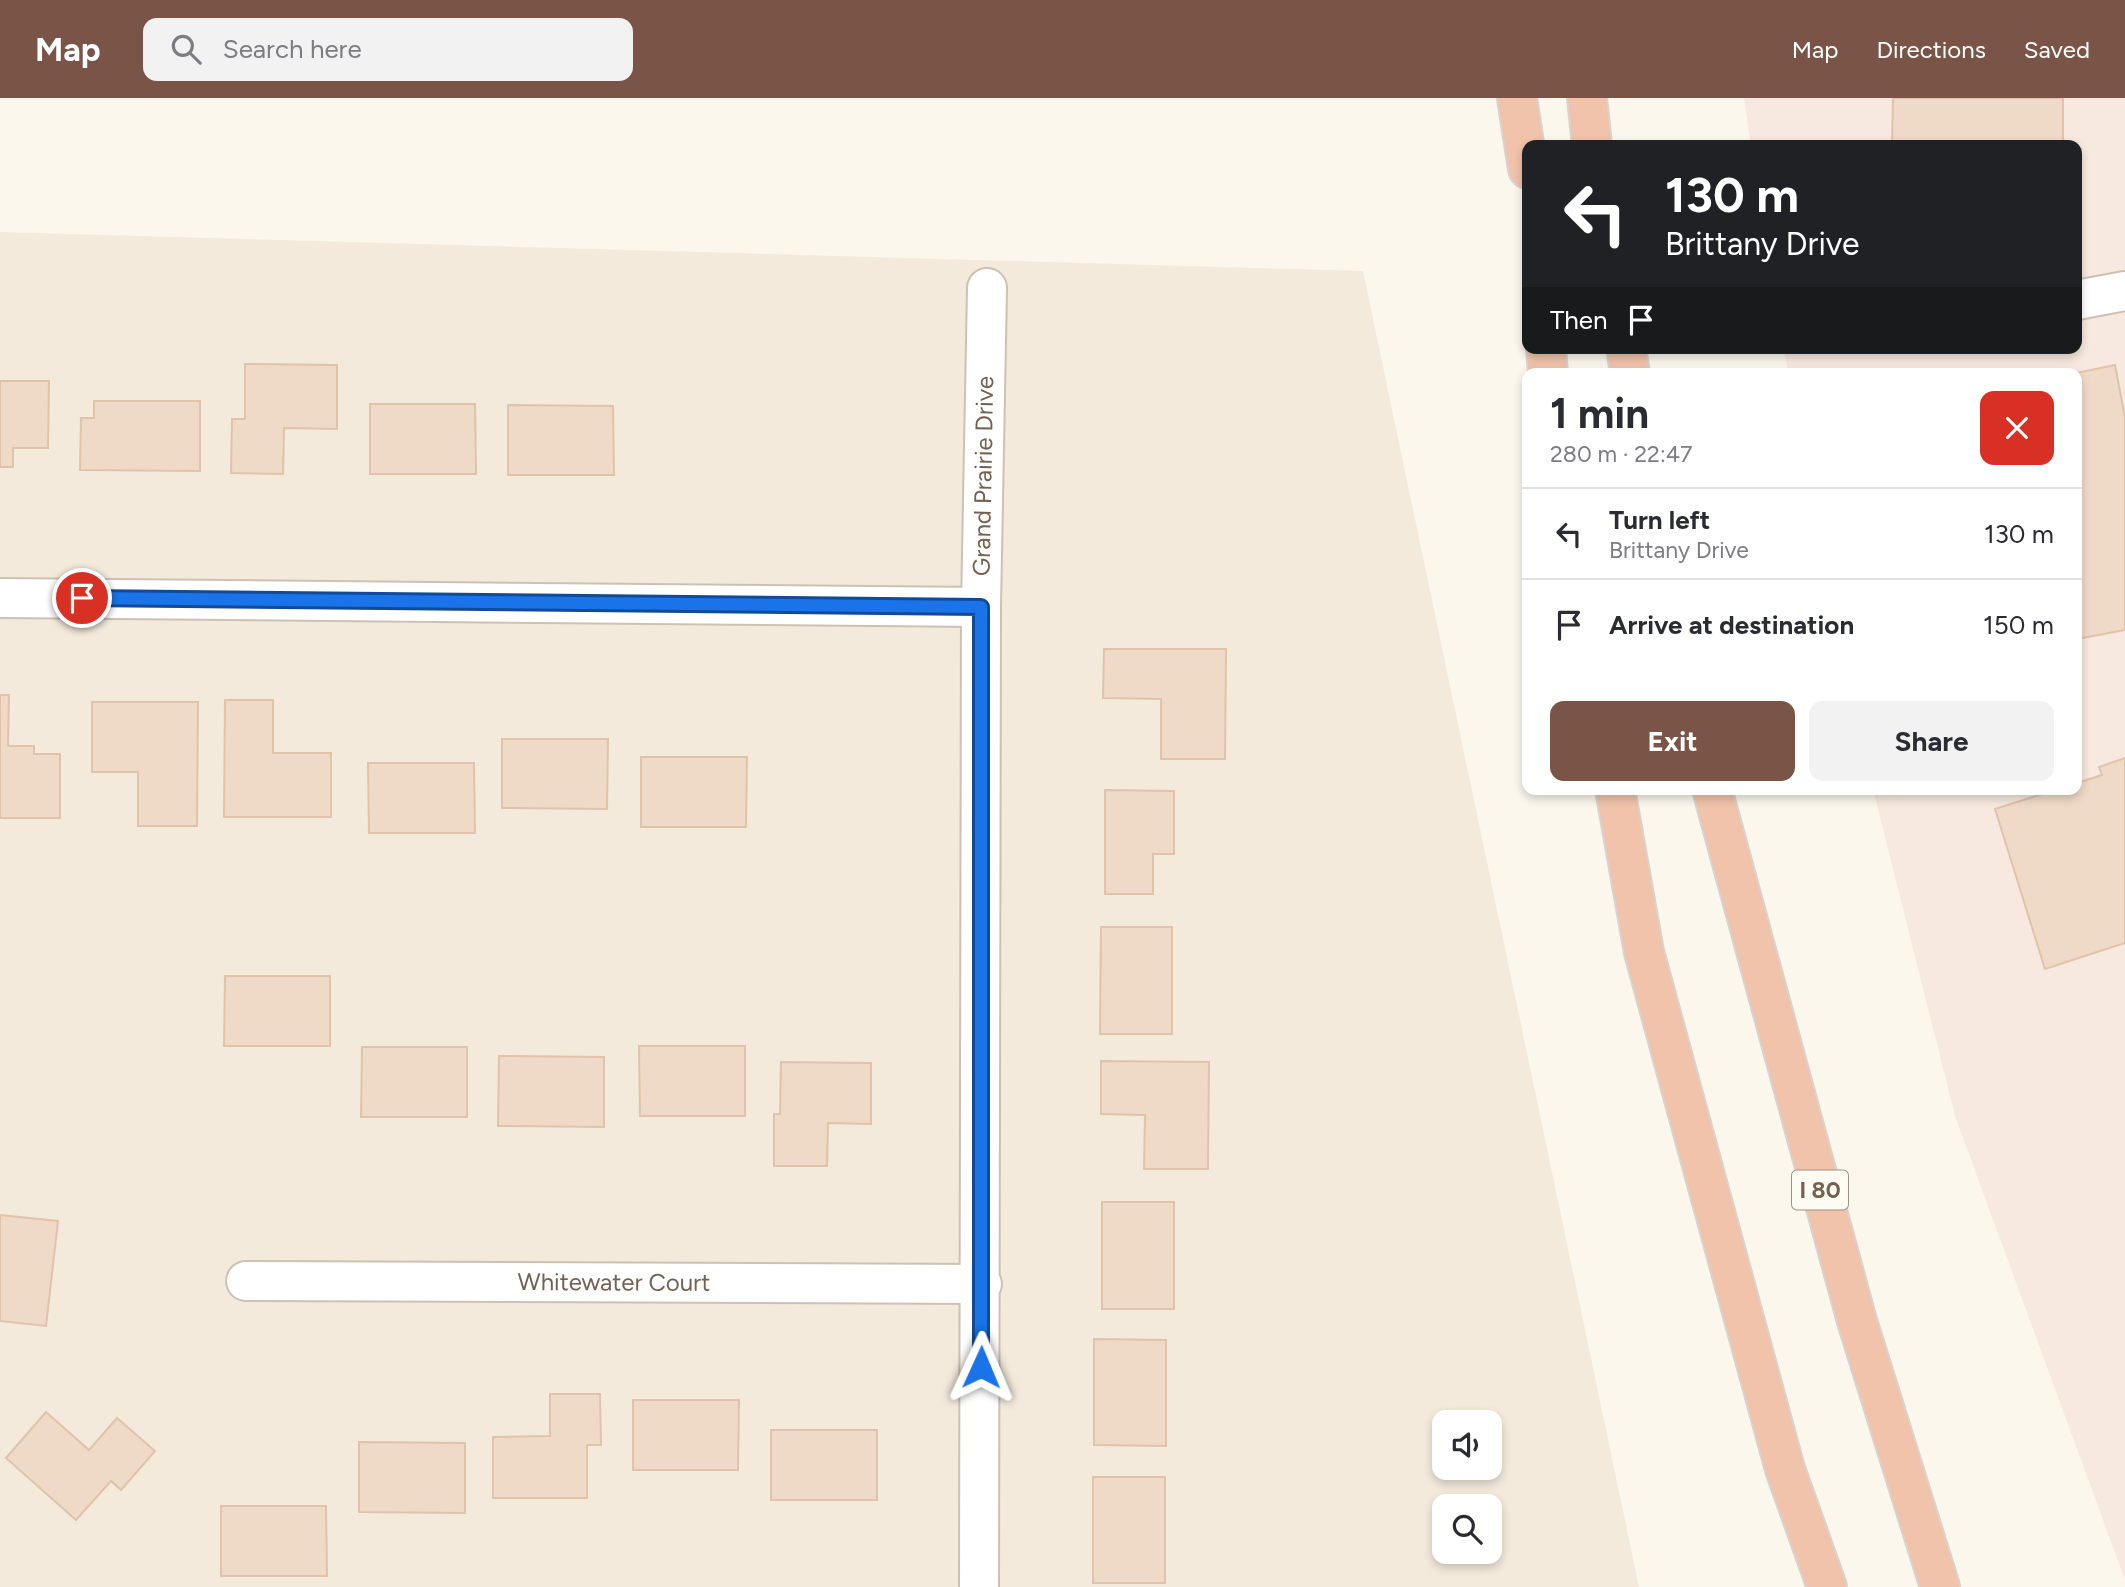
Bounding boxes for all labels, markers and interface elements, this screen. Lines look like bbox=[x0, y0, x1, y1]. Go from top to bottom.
search box bbox=[143, 18, 633, 81]
text: Map bbox=[35, 30, 101, 69]
icon: search bbox=[167, 30, 205, 68]
text: Search here bbox=[223, 33, 362, 65]
text: Map bbox=[1792, 35, 1838, 64]
text: Directions bbox=[1876, 35, 1986, 64]
text: Saved bbox=[2024, 35, 2090, 64]
text: 130 m bbox=[1665, 165, 1799, 224]
icon: left bbox=[1550, 168, 1641, 259]
text: Brittany Drive bbox=[1665, 225, 1860, 263]
icon: arrive bbox=[1622, 301, 1660, 339]
text: Then bbox=[1550, 304, 1608, 336]
street label: Grand Prairie Drive bbox=[967, 376, 999, 576]
text: 1 min bbox=[1550, 388, 1649, 439]
button: close bbox=[1980, 391, 2054, 465]
text: 280 m · 22:47 bbox=[1550, 440, 1692, 468]
text: Turn left bbox=[1609, 504, 1710, 536]
icon: left bbox=[1550, 515, 1588, 553]
text: 130 m bbox=[1984, 518, 2054, 550]
text: Brittany Drive bbox=[1609, 536, 1749, 564]
pin bbox=[52, 568, 112, 628]
icon: arrive bbox=[63, 579, 101, 617]
icon: arrive bbox=[1550, 606, 1588, 644]
text: Arrive at destination bbox=[1609, 609, 1854, 641]
text: 150 m bbox=[1983, 609, 2054, 641]
button: Exit bbox=[1550, 701, 1795, 781]
button: Share bbox=[1809, 701, 2054, 781]
road number: I 80 bbox=[1792, 1170, 1848, 1210]
street label: Whitewater Court bbox=[518, 1267, 710, 1297]
position arrow bbox=[944, 1330, 1018, 1404]
map controls bbox=[1432, 1410, 1502, 1564]
button: sound bbox=[1432, 1410, 1502, 1480]
button: search bbox=[1432, 1494, 1502, 1564]

